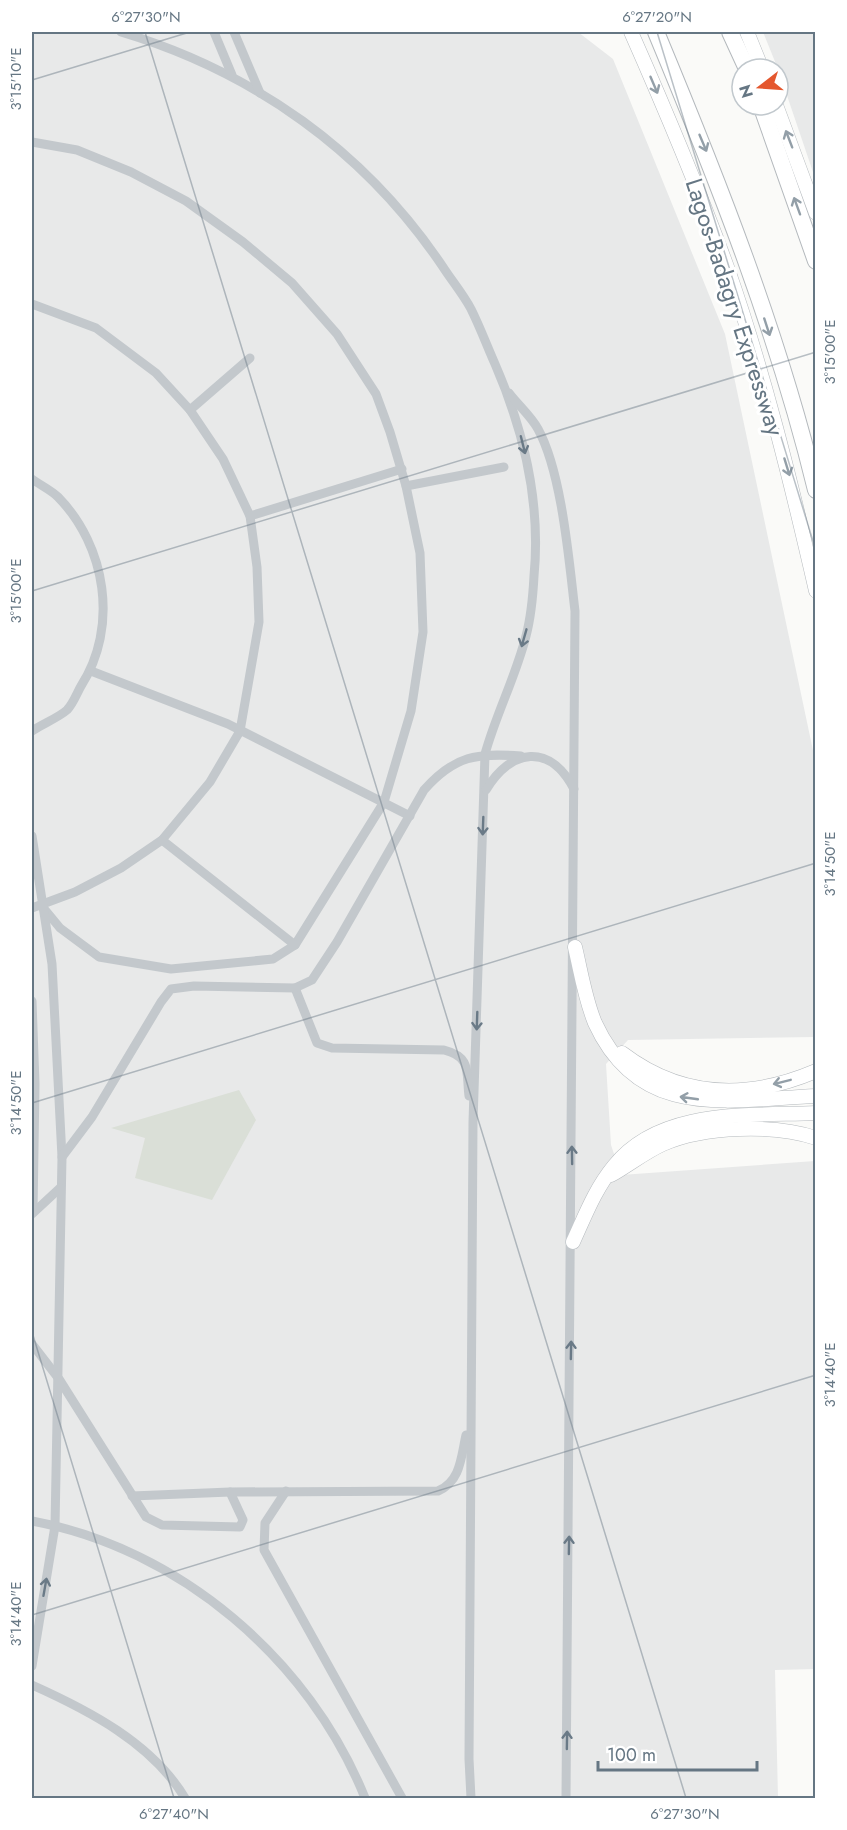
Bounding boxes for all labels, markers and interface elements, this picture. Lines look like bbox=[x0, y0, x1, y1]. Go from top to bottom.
text: 6°27'30"N bbox=[111, 6, 181, 28]
text: 6°27'20"N bbox=[622, 6, 692, 28]
text: 3°15'10"E bbox=[5, 48, 27, 110]
north arrow bbox=[730, 57, 790, 117]
one-way arrow bbox=[649, 75, 660, 94]
text: N bbox=[733, 82, 759, 101]
one-way arrow bbox=[783, 130, 794, 149]
one-way arrow bbox=[698, 134, 709, 152]
street label: Lagos-Badagry Expressway bbox=[677, 174, 793, 441]
one-way arrow bbox=[790, 197, 801, 216]
one-way arrow bbox=[763, 317, 774, 336]
text: 3°15'00"E bbox=[819, 319, 841, 385]
one-way arrow bbox=[517, 435, 529, 454]
one-way arrow bbox=[782, 457, 793, 476]
text: 3°15'00"E bbox=[5, 558, 27, 624]
one-way arrow bbox=[518, 628, 530, 647]
one-way arrow bbox=[477, 816, 489, 836]
text: 3°14'50"E bbox=[819, 832, 841, 896]
one-way arrow bbox=[472, 1011, 483, 1030]
text: 3°14'50"E bbox=[5, 1071, 27, 1135]
one-way arrow bbox=[773, 1077, 792, 1089]
one-way arrow bbox=[679, 1092, 699, 1103]
one-way arrow bbox=[566, 1146, 578, 1166]
one-way arrow bbox=[566, 1341, 577, 1361]
text: 3°14'40"E bbox=[819, 1342, 841, 1408]
one-way arrow bbox=[563, 1536, 575, 1556]
one-way arrow bbox=[40, 1578, 51, 1598]
text: 3°14'40"E bbox=[5, 1581, 27, 1647]
one-way arrow bbox=[561, 1731, 573, 1751]
scale bar bbox=[598, 1734, 757, 1772]
text: 100 m bbox=[607, 1742, 656, 1768]
text: 6°27'40"N bbox=[139, 1803, 209, 1825]
text: 6°27'30"N bbox=[650, 1803, 720, 1825]

